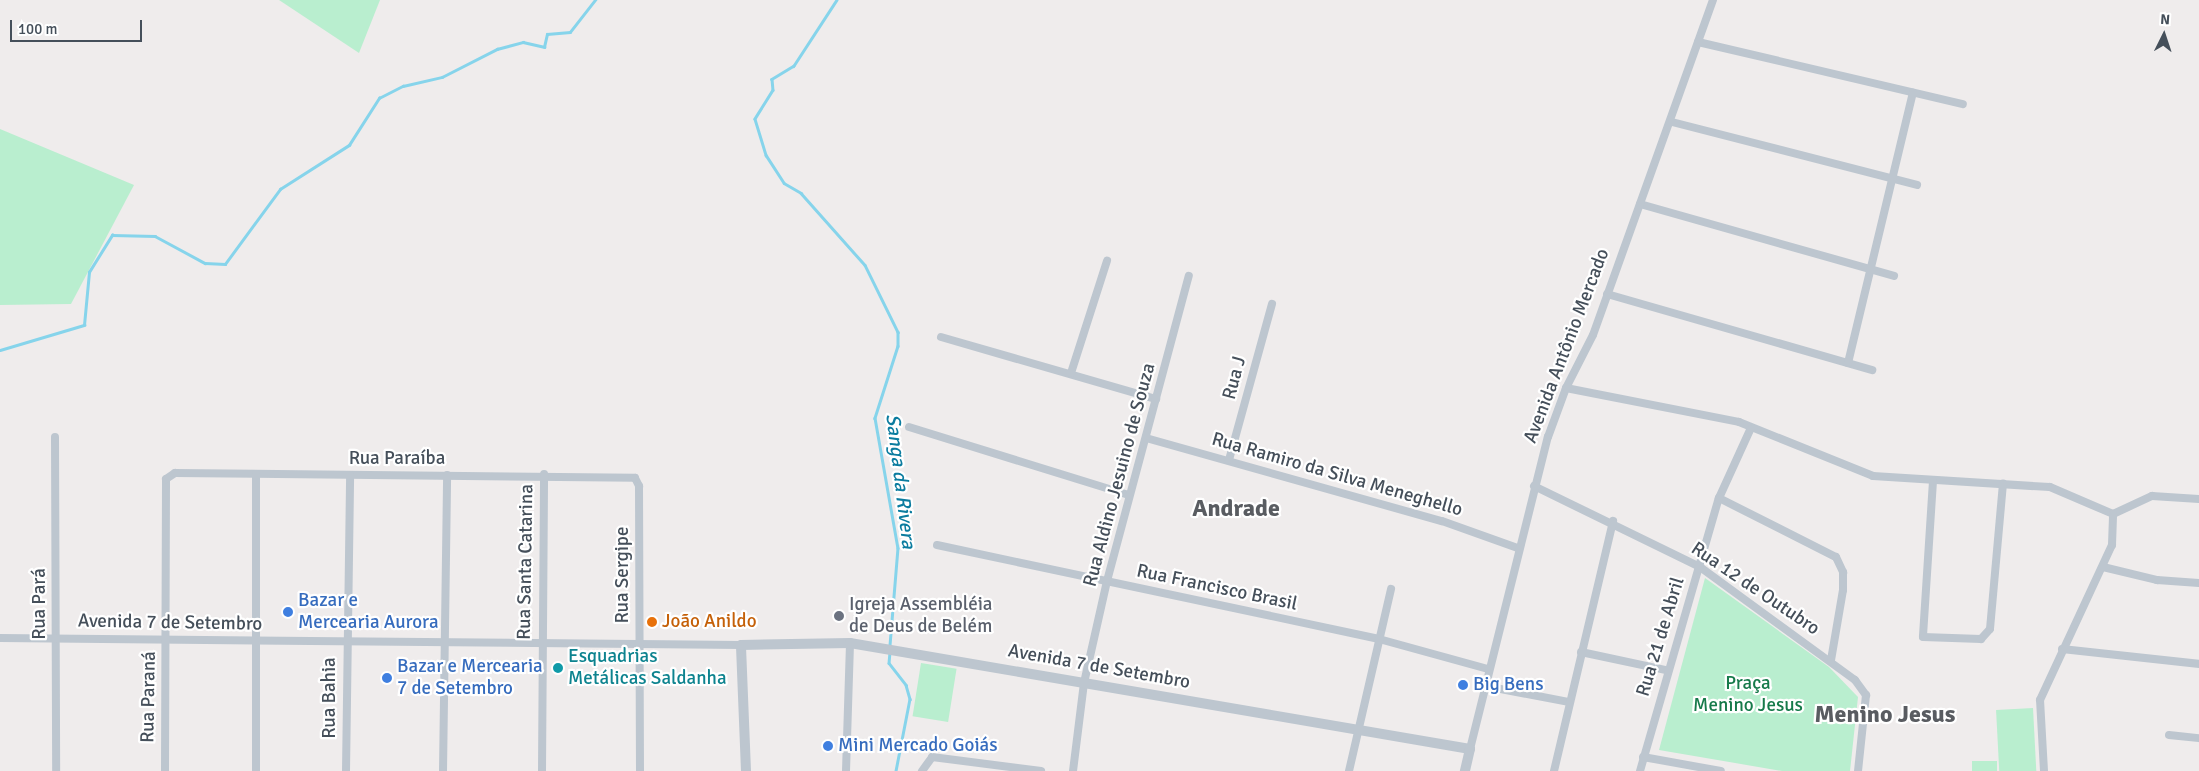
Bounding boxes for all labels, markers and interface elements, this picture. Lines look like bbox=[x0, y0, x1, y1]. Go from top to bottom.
scale bar bbox=[12, 10, 145, 42]
north arrow bbox=[2139, 10, 2189, 60]
text: N bbox=[2160, 11, 2171, 28]
text: 100 m bbox=[18, 20, 58, 38]
street label: Avenida Antônio Mercado bbox=[1519, 246, 1615, 446]
street label: Rua J bbox=[1218, 354, 1252, 402]
street label: Rua Aldino Jesuino de Souza bbox=[1079, 361, 1161, 589]
water label: Sanga da Rivera bbox=[881, 412, 921, 550]
street label: Rua Ramiro da Silva Meneghello bbox=[1209, 428, 1465, 522]
street label: Rua Paraíba bbox=[349, 448, 445, 470]
street label: Rua Santa Catarina bbox=[513, 484, 539, 640]
district label: Andrade bbox=[1192, 495, 1280, 523]
street label: Rua Sergipe bbox=[612, 527, 634, 623]
street label: Rua 12 de Outubro bbox=[1686, 538, 1824, 640]
street label: Rua Francisco Brasil bbox=[1135, 560, 1299, 616]
street label: Rua Pará bbox=[29, 568, 51, 640]
street label: Rua 21 de Abril bbox=[1632, 575, 1690, 699]
place label: Bazar e Mercearia Aurora bbox=[298, 590, 439, 634]
place label: Igreja Assembléia de Deus de Belém bbox=[849, 594, 992, 638]
marker: Bazar e Mercearia Aurora bbox=[282, 606, 294, 618]
street label: Avenida 7 de Setembro bbox=[78, 610, 262, 636]
marker: Igreja Assembléia de Deus de Belém bbox=[833, 610, 845, 622]
place label: João Anildo bbox=[662, 611, 757, 633]
marker: João Anildo bbox=[646, 616, 658, 628]
street label: Avenida 7 de Setembro bbox=[1006, 640, 1192, 694]
place label: Esquadrias Metálicas Saldanha bbox=[568, 646, 727, 690]
street label: Rua Paraná bbox=[137, 651, 161, 743]
place label: Bazar e Mercearia 7 de Setembro bbox=[397, 656, 543, 700]
street label: Rua Bahia bbox=[319, 657, 341, 739]
marker: Esquadrias Metálicas Saldanha bbox=[552, 662, 564, 674]
marker: Bazar e Mercearia 7 de Setembro bbox=[381, 672, 393, 684]
park label: Praça Menino Jesus bbox=[1693, 673, 1803, 717]
place label: Big Bens bbox=[1473, 674, 1544, 696]
marker: Big Bens bbox=[1457, 679, 1469, 691]
district label: Menino Jesus bbox=[1815, 701, 1955, 729]
place label: Mini Mercado Goiás bbox=[838, 735, 998, 757]
marker: Mini Mercado Goiás bbox=[822, 740, 834, 752]

